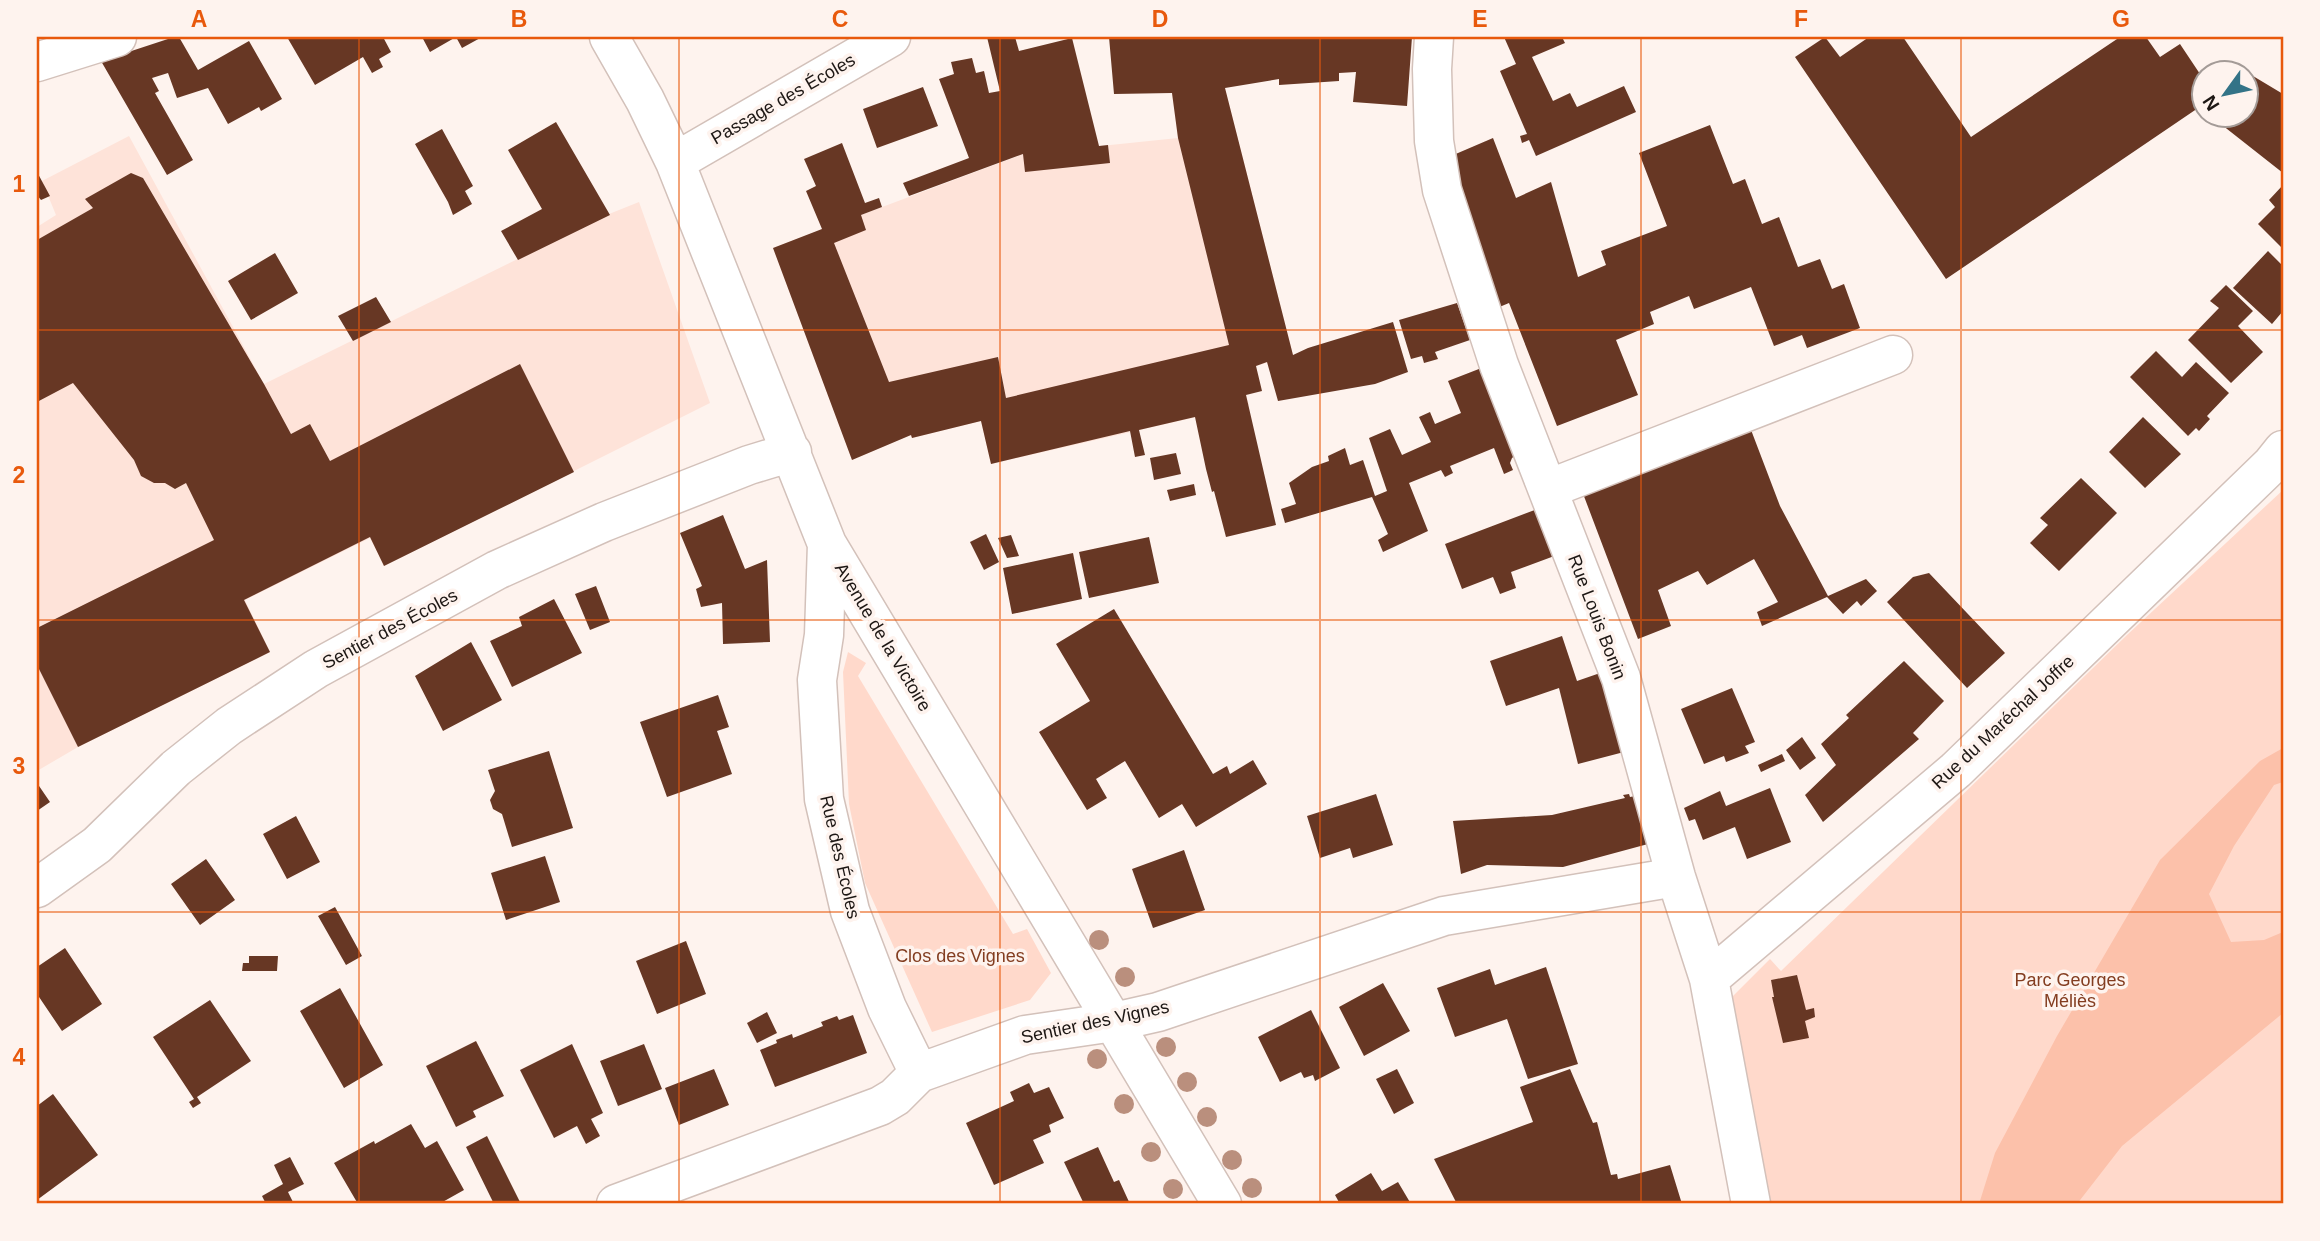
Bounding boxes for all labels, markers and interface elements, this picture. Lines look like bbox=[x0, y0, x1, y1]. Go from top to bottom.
text: A bbox=[191, 6, 207, 32]
text: B bbox=[511, 6, 527, 32]
text: C bbox=[832, 6, 848, 32]
text: D bbox=[1152, 6, 1168, 32]
text: E bbox=[1472, 6, 1488, 32]
text: F bbox=[1794, 6, 1808, 32]
text: G bbox=[2112, 6, 2130, 32]
street label: Passage des Écoles bbox=[707, 50, 859, 148]
north arrow bbox=[2190, 60, 2260, 130]
text: N bbox=[2199, 92, 2224, 114]
text: 1 bbox=[13, 171, 26, 197]
text: 2 bbox=[13, 462, 25, 488]
street label: Rue Louis Bonin bbox=[1564, 552, 1630, 682]
street label: Avenue de la Victoire bbox=[831, 559, 935, 715]
street label: Sentier des Écoles bbox=[319, 585, 461, 673]
street label: Rue du Maréchal Joffre bbox=[1928, 651, 2078, 793]
text: 3 bbox=[13, 753, 25, 779]
street label: Rue des Écoles bbox=[816, 793, 864, 921]
park label: Clos des Vignes bbox=[895, 946, 1025, 966]
park label: Parc Georges Méliès bbox=[2014, 970, 2126, 1011]
street label: Sentier des Vignes bbox=[1019, 997, 1171, 1047]
text: 4 bbox=[13, 1044, 26, 1070]

